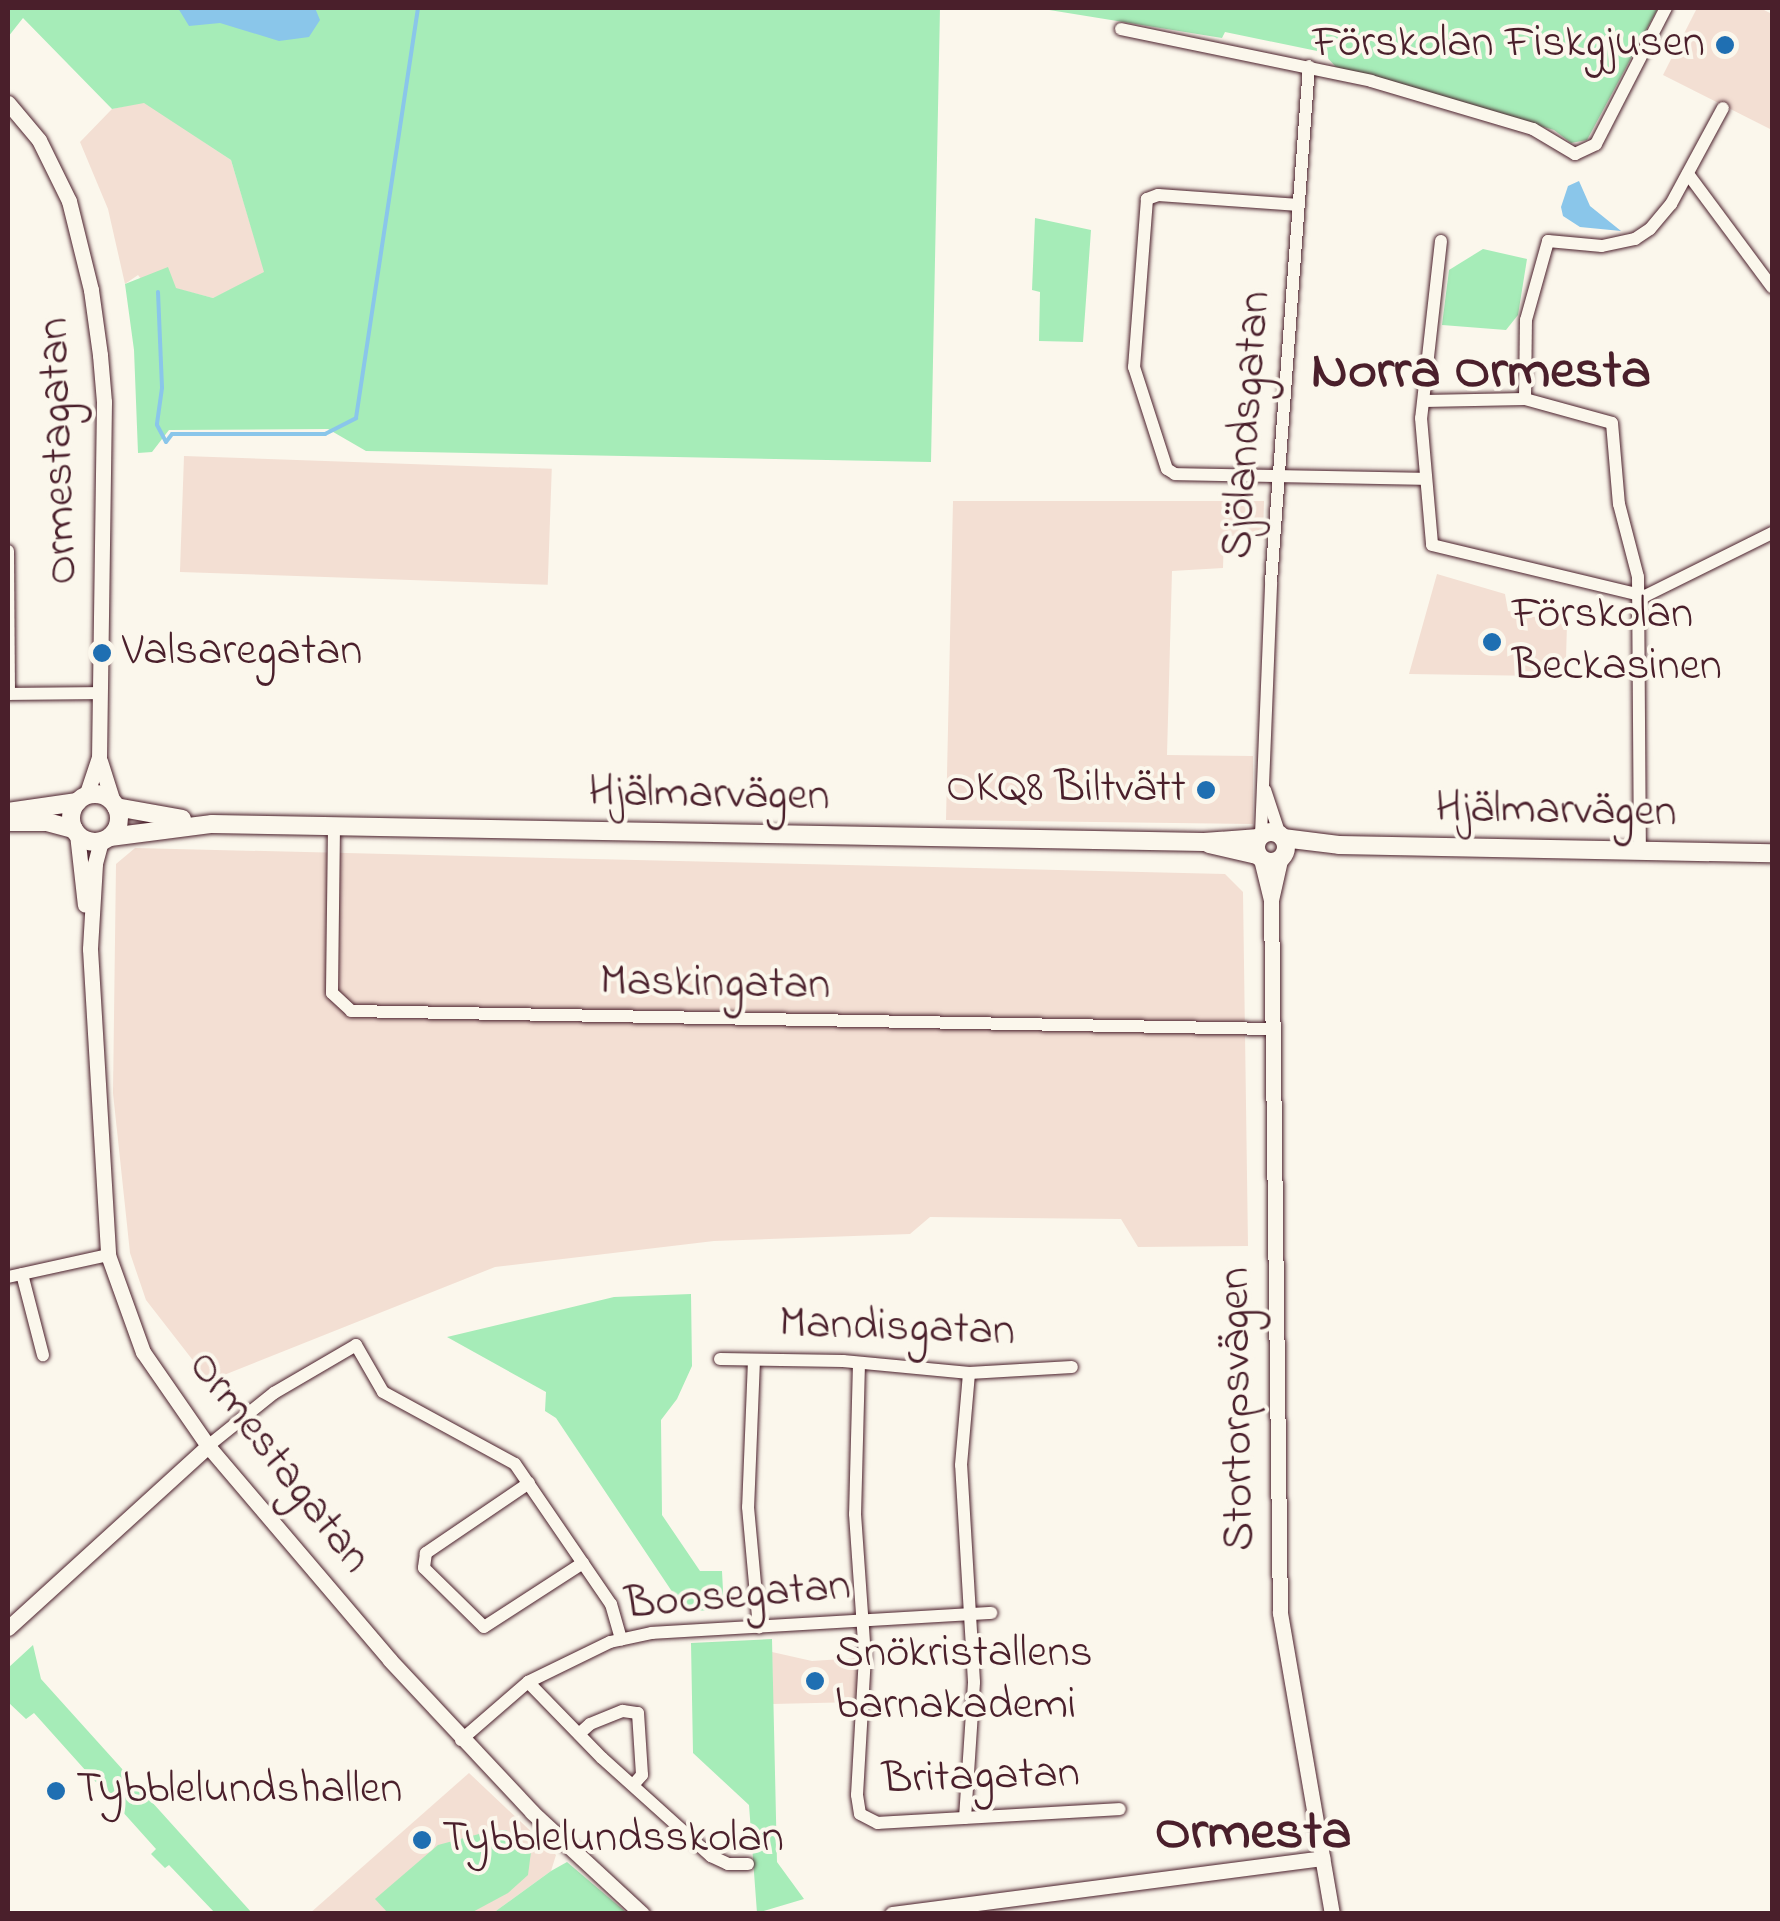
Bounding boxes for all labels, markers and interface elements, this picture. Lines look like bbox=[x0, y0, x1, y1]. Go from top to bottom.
place label: Förskolan Fiskgjusen bbox=[1313, 18, 1705, 72]
marker: Förskolan Fiskgjusen bbox=[1714, 34, 1736, 56]
street label: Sjölandsgatan bbox=[1212, 289, 1284, 561]
street label: Ormestagatan bbox=[28, 317, 92, 585]
district label: Norra Ormesta bbox=[1311, 341, 1651, 407]
place label: Förskolan Beckasinen bbox=[1512, 589, 1722, 695]
place label: Valsaregatan bbox=[122, 626, 362, 680]
marker: Förskolan Beckasinen bbox=[1481, 631, 1503, 653]
marker: Valsaregatan bbox=[91, 642, 113, 664]
place label: OKQ8 Biltvätt bbox=[946, 763, 1186, 817]
street label: Hjälmarvägen bbox=[588, 767, 830, 825]
marker: OKQ8 Biltvätt bbox=[1195, 779, 1217, 801]
street label: Hjälmarvägen bbox=[1435, 783, 1677, 841]
street label: Maskingatan bbox=[599, 956, 831, 1014]
street label: Stortorpsvägen bbox=[1210, 1267, 1268, 1551]
street label: Mandisgatan bbox=[778, 1298, 1016, 1360]
street label: Ormestagatan bbox=[175, 1341, 381, 1585]
street label: Boosegatan bbox=[623, 1560, 853, 1634]
place label: Snökristallens barnakademi bbox=[835, 1628, 1093, 1734]
marker: Snökristallens barnakademi bbox=[804, 1670, 826, 1692]
street label: Britagatan bbox=[881, 1748, 1081, 1808]
place label: Tybblelundshallen bbox=[76, 1764, 402, 1818]
marker: Tybblelundshallen bbox=[45, 1780, 67, 1802]
district label: Ormesta bbox=[1155, 1802, 1351, 1868]
place label: Tybblelundsskolan bbox=[442, 1813, 784, 1867]
marker: Tybblelundsskolan bbox=[411, 1829, 433, 1851]

